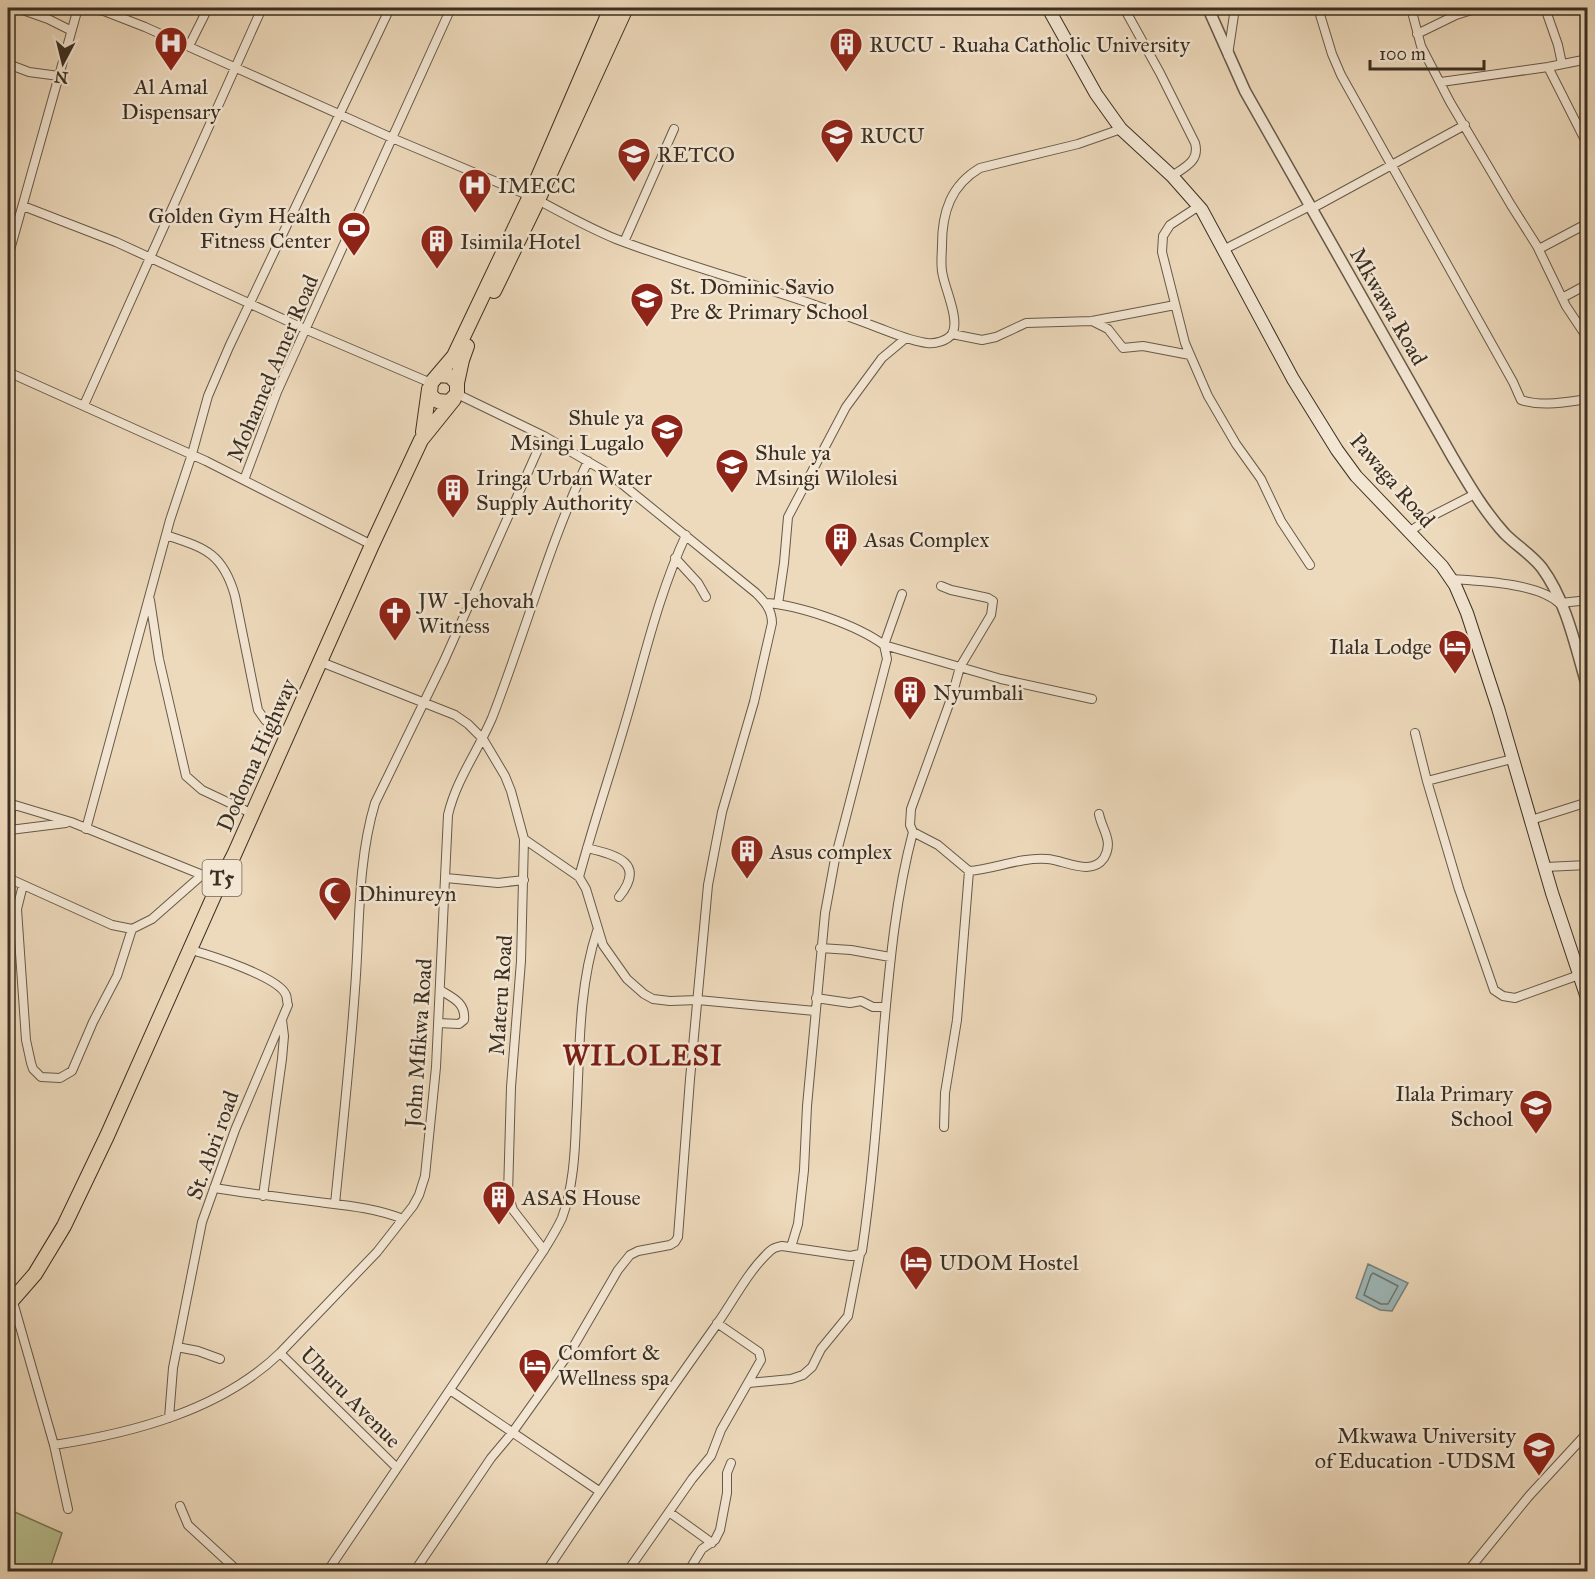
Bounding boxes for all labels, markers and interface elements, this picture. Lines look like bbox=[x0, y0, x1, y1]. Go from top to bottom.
hospital icon: Al Amal Dispensary bbox=[153, 25, 189, 72]
building icon: RUCU - Ruaha Catholic University bbox=[828, 26, 864, 73]
place label: RUCU - Ruaha Catholic University bbox=[869, 31, 1191, 58]
north arrow bbox=[33, 33, 93, 93]
scale bar bbox=[1370, 33, 1484, 71]
text: 100 m bbox=[1379, 43, 1426, 65]
text: N bbox=[53, 67, 69, 88]
place label: Al Amal Dispensary bbox=[121, 73, 221, 125]
school or university icon: RUCU bbox=[819, 117, 855, 164]
place label: RUCU bbox=[860, 122, 925, 149]
school or university icon: RETCO bbox=[616, 136, 652, 183]
place label: RETCO bbox=[657, 141, 735, 168]
hospital icon: IMECC bbox=[457, 167, 493, 214]
place label: IMECC bbox=[498, 172, 576, 199]
place label: Golden Gym Health Fitness Center bbox=[148, 202, 332, 254]
sports icon: Golden Gym Health Fitness Center bbox=[336, 210, 372, 257]
building icon: Isimila Hotel bbox=[419, 223, 455, 270]
place label: Isimila Hotel bbox=[460, 228, 581, 255]
street label: Mkwawa Road bbox=[1344, 242, 1433, 370]
street label: Mohamed Amer Road bbox=[221, 271, 324, 466]
place label: St. Dominic Savio Pre & Primary School bbox=[670, 273, 868, 325]
school or university icon: St. Dominic Savio Pre & Primary School bbox=[629, 281, 665, 328]
place label: Shule ya Msingi Lugalo bbox=[510, 404, 645, 456]
school or university icon: Shule ya Msingi Lugalo bbox=[649, 412, 685, 459]
street label: Pawaga Road bbox=[1344, 428, 1441, 533]
place label: Shule ya Msingi Wilolesi bbox=[755, 439, 898, 491]
school or university icon: Shule ya Msingi Wilolesi bbox=[714, 447, 750, 494]
place label: Iringa Urban Water Supply Authority bbox=[476, 464, 653, 516]
building icon: Iringa Urban Water Supply Authority bbox=[435, 472, 471, 519]
building icon: Asas Complex bbox=[823, 521, 859, 568]
place label: Asas Complex bbox=[863, 526, 989, 553]
place label: JW -Jehovah Witness bbox=[416, 587, 534, 639]
church icon: JW -Jehovah Witness bbox=[377, 595, 413, 642]
hotel icon: Ilala Lodge bbox=[1437, 628, 1473, 675]
place label: Ilala Lodge bbox=[1329, 633, 1432, 660]
street label: Dodoma Highway bbox=[211, 674, 302, 836]
building icon: Nyumbali bbox=[892, 674, 928, 721]
place label: Nyumbali bbox=[933, 679, 1024, 706]
building icon: Asus complex bbox=[729, 833, 765, 880]
place label: Asus complex bbox=[769, 838, 892, 865]
road number: T5 bbox=[202, 860, 242, 896]
mosque icon: Dhinureyn bbox=[317, 875, 353, 922]
place label: Dhinureyn bbox=[358, 880, 456, 907]
street label: Materu Road bbox=[483, 934, 518, 1056]
street label: John Mfikwa Road bbox=[399, 958, 438, 1130]
district label: WILOLESI bbox=[562, 1038, 724, 1073]
place label: Ilala Primary School bbox=[1395, 1080, 1514, 1132]
street label: St. Abri road bbox=[180, 1087, 245, 1203]
school or university icon: Ilala Primary School bbox=[1518, 1088, 1554, 1135]
building icon: ASAS House bbox=[481, 1179, 517, 1226]
place label: ASAS House bbox=[521, 1184, 641, 1211]
hotel icon: UDOM Hostel bbox=[898, 1244, 934, 1291]
place label: UDOM Hostel bbox=[939, 1249, 1079, 1276]
place label: Comfort & Wellness spa bbox=[558, 1339, 670, 1391]
street label: Uhuru Avenue bbox=[294, 1341, 407, 1454]
hotel icon: Comfort & Wellness spa bbox=[517, 1347, 553, 1394]
place label: Mkwawa University of Education -UDSM bbox=[1315, 1422, 1517, 1474]
school or university icon: Mkwawa University of Education -UDSM bbox=[1521, 1430, 1557, 1477]

